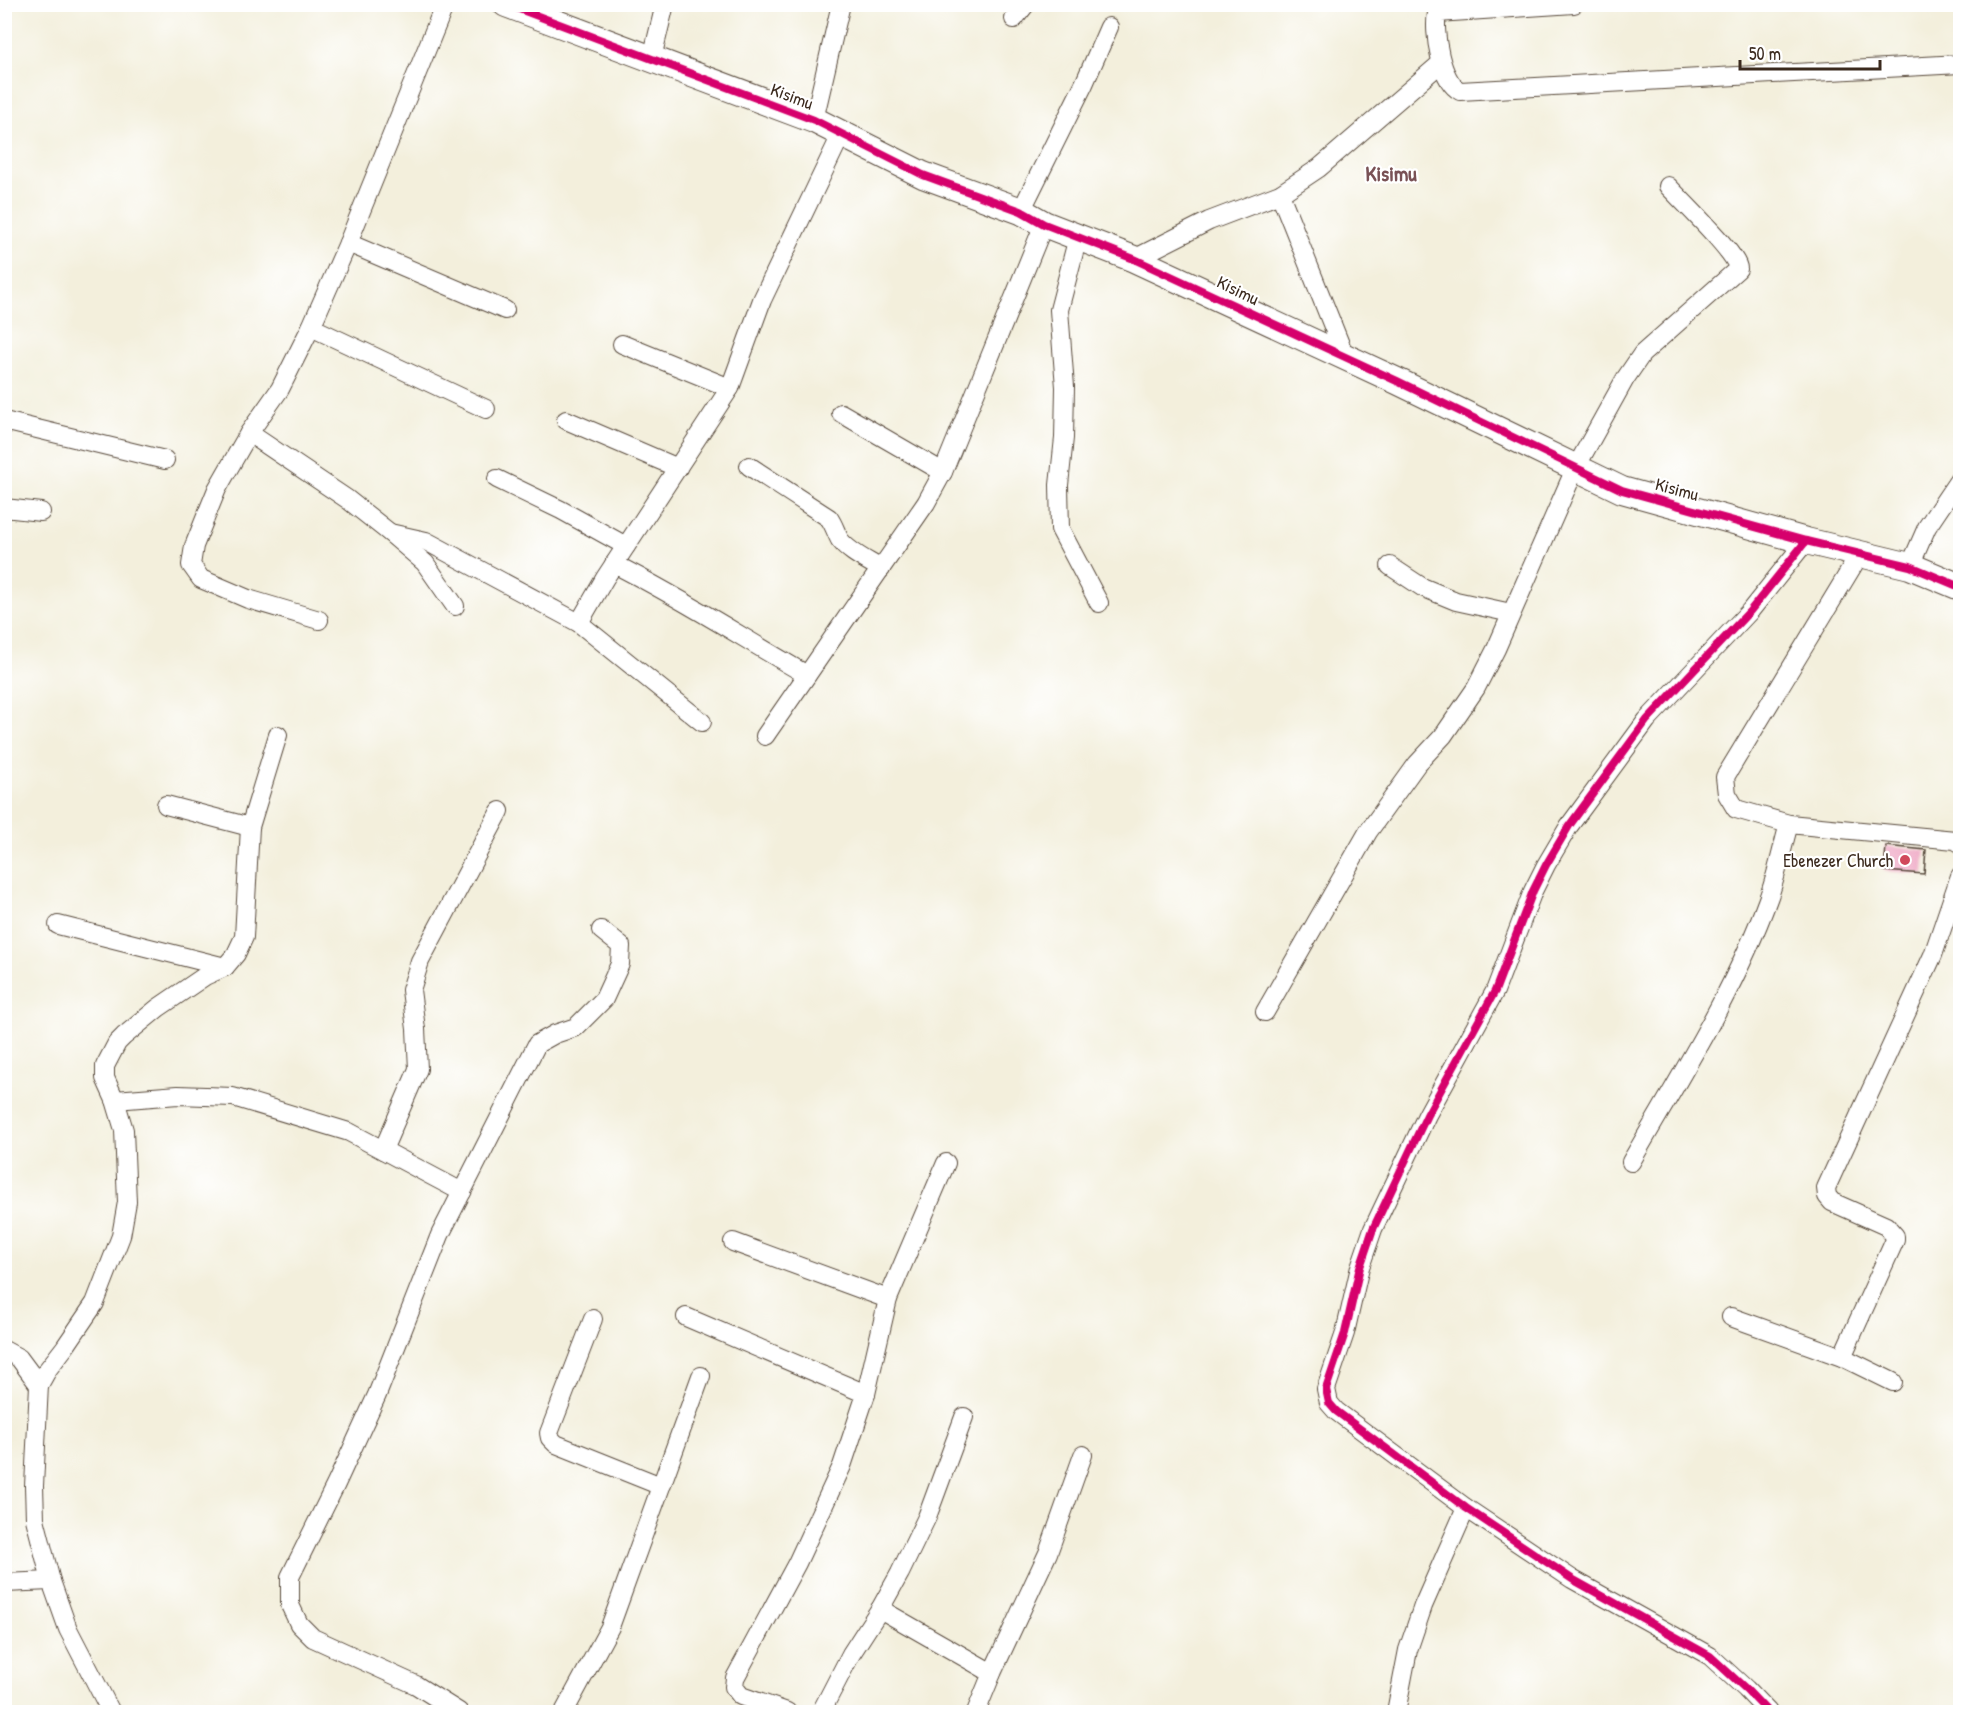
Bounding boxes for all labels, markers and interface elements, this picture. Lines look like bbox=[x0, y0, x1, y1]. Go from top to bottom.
scale bar bbox=[1740, 33, 1880, 71]
text: 50 m bbox=[1749, 41, 1781, 66]
street label: Kisimu bbox=[767, 76, 817, 116]
district label: Kisimu bbox=[1365, 159, 1417, 188]
street label: Kisimu bbox=[1213, 269, 1263, 311]
street label: Kisimu bbox=[1653, 471, 1701, 507]
place label: Ebenezer Church bbox=[1783, 848, 1893, 873]
marker: Ebenezer Church bbox=[1898, 853, 1912, 867]

